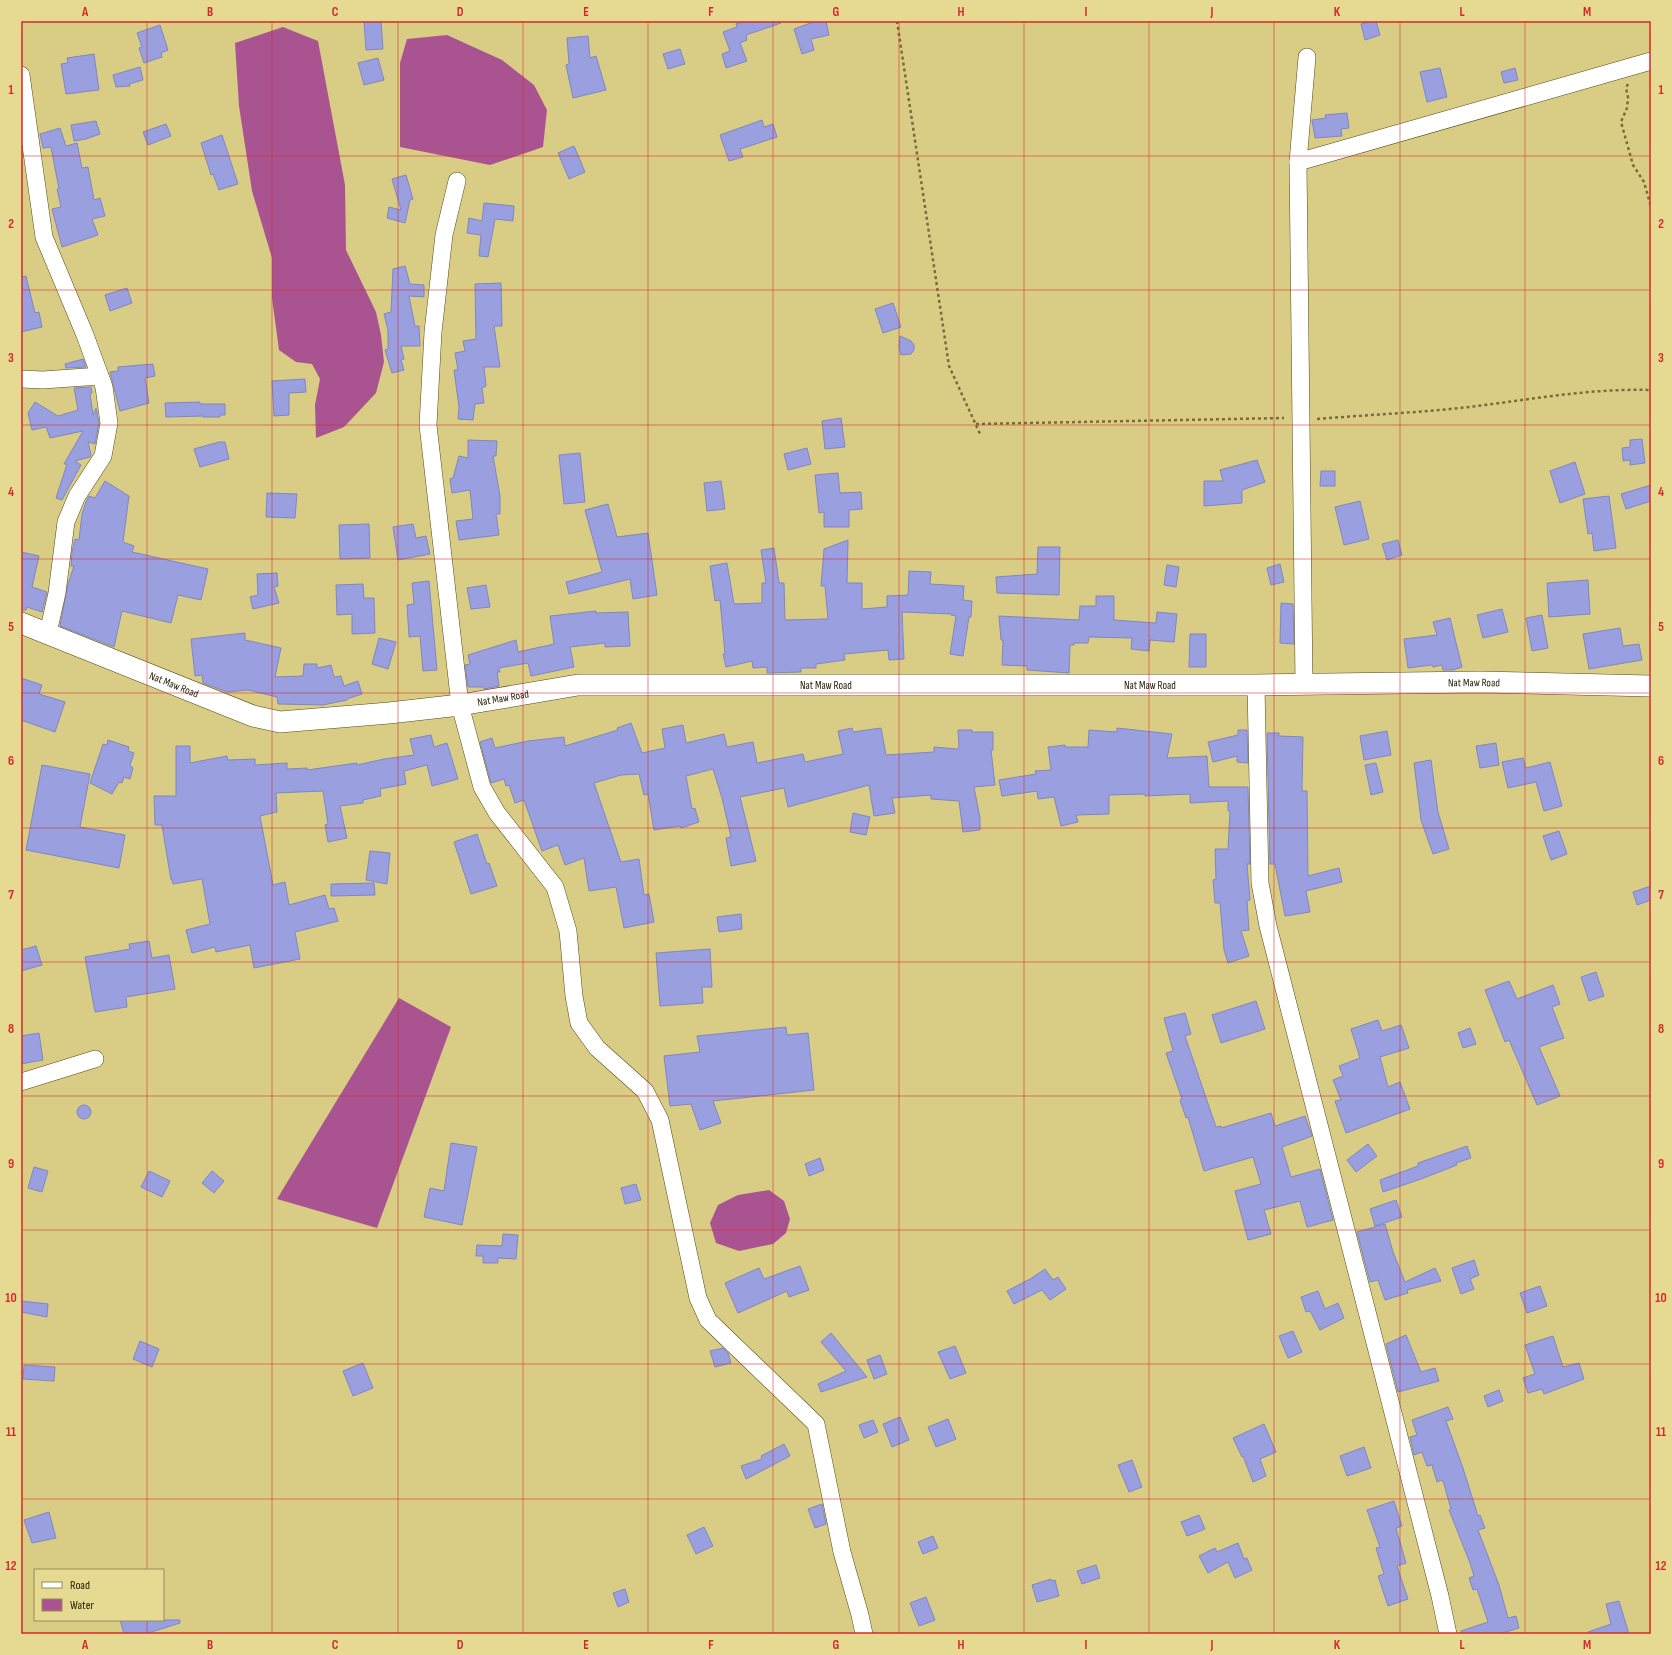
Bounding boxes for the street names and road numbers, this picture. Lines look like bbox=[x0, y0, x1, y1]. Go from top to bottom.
street label: Nat Maw Road bbox=[148, 669, 201, 700]
street label: Nat Maw Road bbox=[1448, 675, 1500, 689]
street label: Nat Maw Road bbox=[800, 679, 852, 692]
street label: Nat Maw Road bbox=[1124, 679, 1176, 692]
street label: Nat Maw Road bbox=[476, 687, 530, 708]

